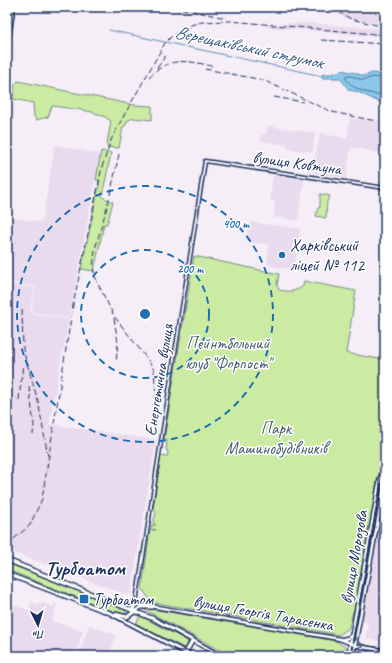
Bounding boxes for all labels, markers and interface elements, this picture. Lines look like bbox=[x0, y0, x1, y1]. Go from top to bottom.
water label: Верещаківський струмок bbox=[173, 21, 328, 74]
street label: вулиця Ковтуна bbox=[251, 146, 345, 180]
text: 400 m bbox=[223, 216, 250, 232]
place label: Харківський ліцей № 112 bbox=[290, 235, 365, 276]
marker: Харківський ліцей № 112 bbox=[277, 250, 287, 260]
text: 200 m bbox=[177, 261, 204, 277]
centre of rings bbox=[138, 307, 152, 321]
street label: Енергетична вулиця bbox=[140, 322, 178, 437]
park label: Пейнтбольний клуб "Форпост" bbox=[185, 333, 275, 374]
park label: Парк Машинобудівників bbox=[225, 418, 331, 459]
street label: вулиця Морозова bbox=[335, 507, 374, 606]
district label: Турбоатом bbox=[45, 555, 126, 581]
place label: Турбоатом bbox=[93, 589, 155, 610]
street label: вулиця Георгія Тарасенка bbox=[192, 590, 336, 636]
marker: Турбоатом bbox=[78, 593, 90, 605]
north arrow bbox=[18, 605, 58, 645]
text: Пн bbox=[31, 627, 45, 643]

